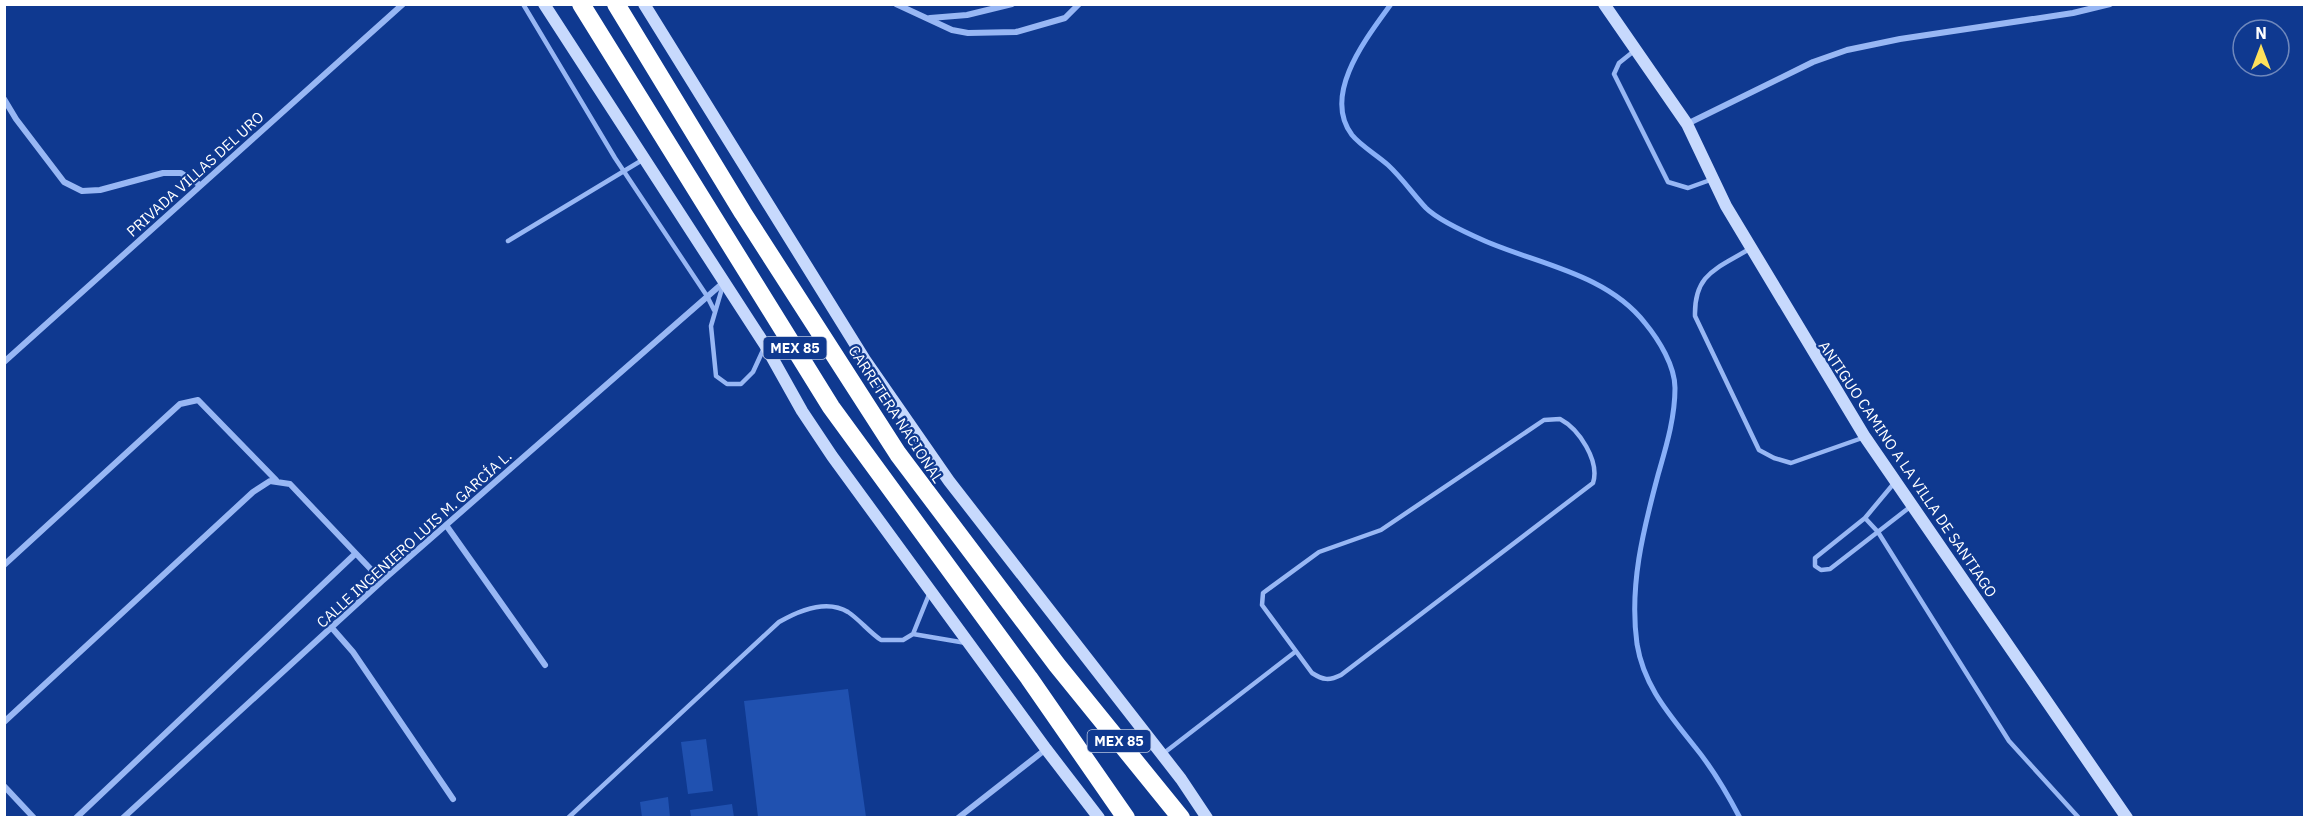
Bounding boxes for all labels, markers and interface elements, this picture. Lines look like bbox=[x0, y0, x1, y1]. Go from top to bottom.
north arrow bbox=[2231, 18, 2291, 78]
text: N bbox=[2255, 23, 2267, 43]
street label: PRIVADA VILLAS DEL URO bbox=[122, 107, 268, 241]
road number: MEX 85 bbox=[764, 337, 826, 359]
street label: ANTIGUO CAMINO A LA VILLA DE SANTIAGO bbox=[1815, 337, 2001, 601]
street label: CARRETERA NACIONAL bbox=[844, 341, 948, 487]
street label: CALLE INGENIERO LUIS M. GARCÍA L. bbox=[312, 446, 516, 632]
road number: MEX 85 bbox=[1088, 730, 1150, 752]

